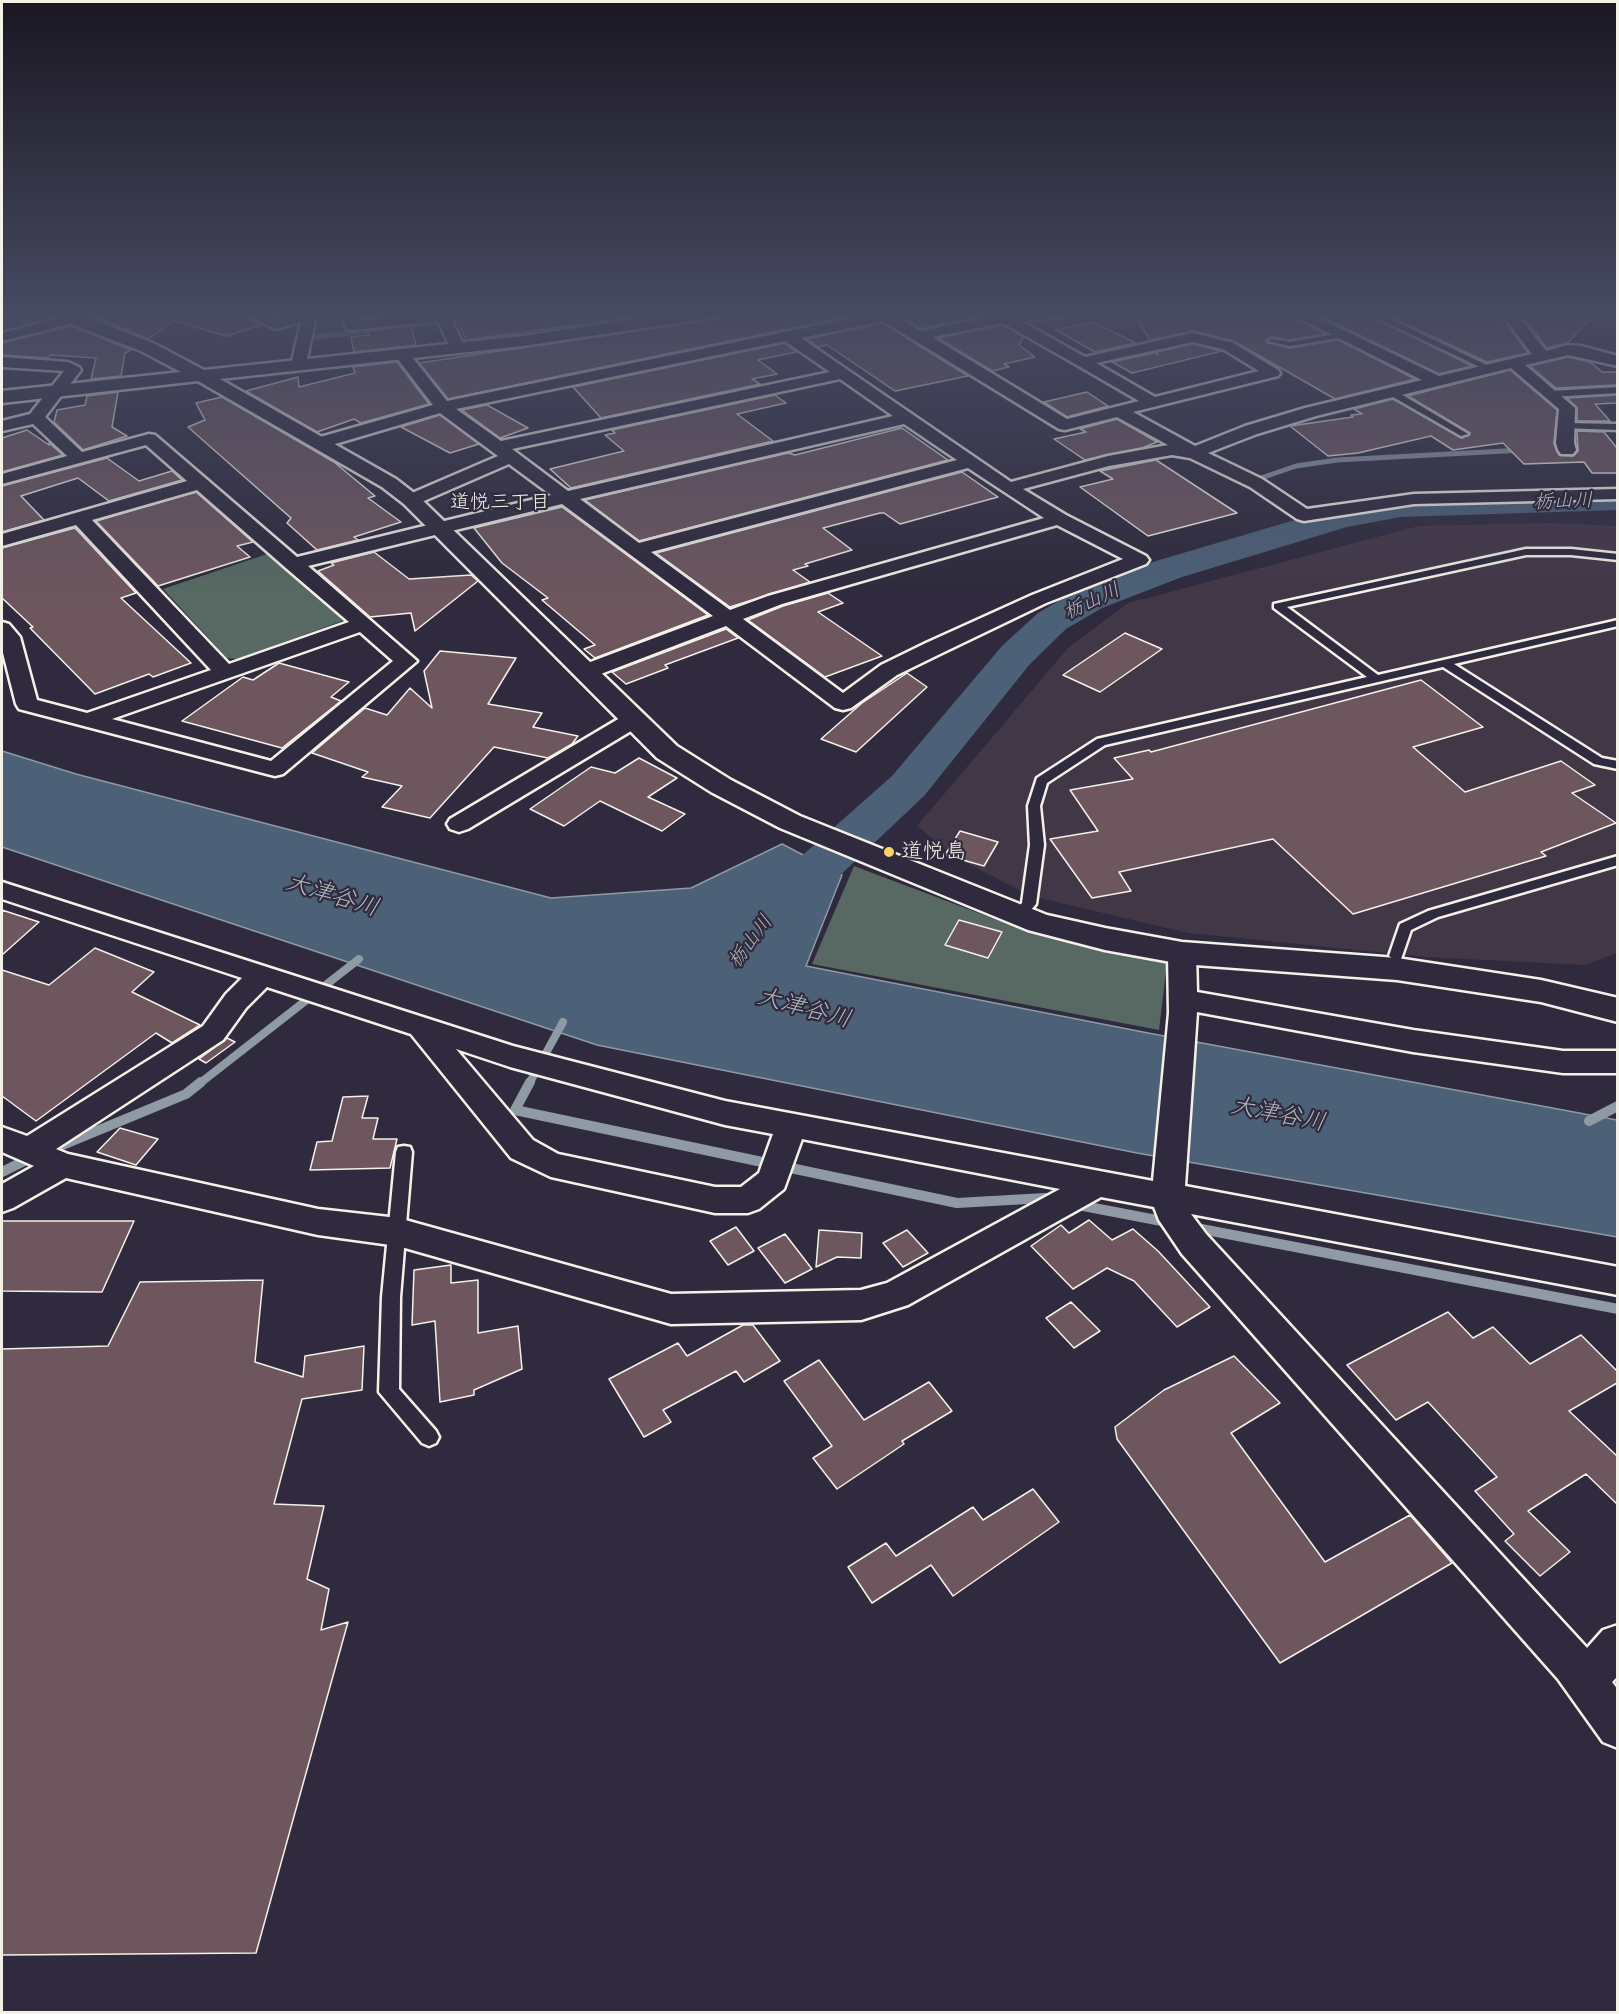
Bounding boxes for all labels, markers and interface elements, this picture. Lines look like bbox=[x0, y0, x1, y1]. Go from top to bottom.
water label: 栃山川 bbox=[1533, 489, 1593, 515]
district label: 道悦三丁目 bbox=[450, 491, 550, 515]
water label: 栃山川 bbox=[1060, 578, 1124, 626]
place label: 道悦島 bbox=[901, 839, 967, 865]
marker: 道悦島 bbox=[882, 845, 896, 859]
water label: 大津谷川 bbox=[282, 868, 382, 924]
water label: 栃山川 bbox=[723, 911, 779, 973]
water label: 大津谷川 bbox=[754, 983, 854, 1035]
water label: 大津谷川 bbox=[1228, 1092, 1328, 1138]

